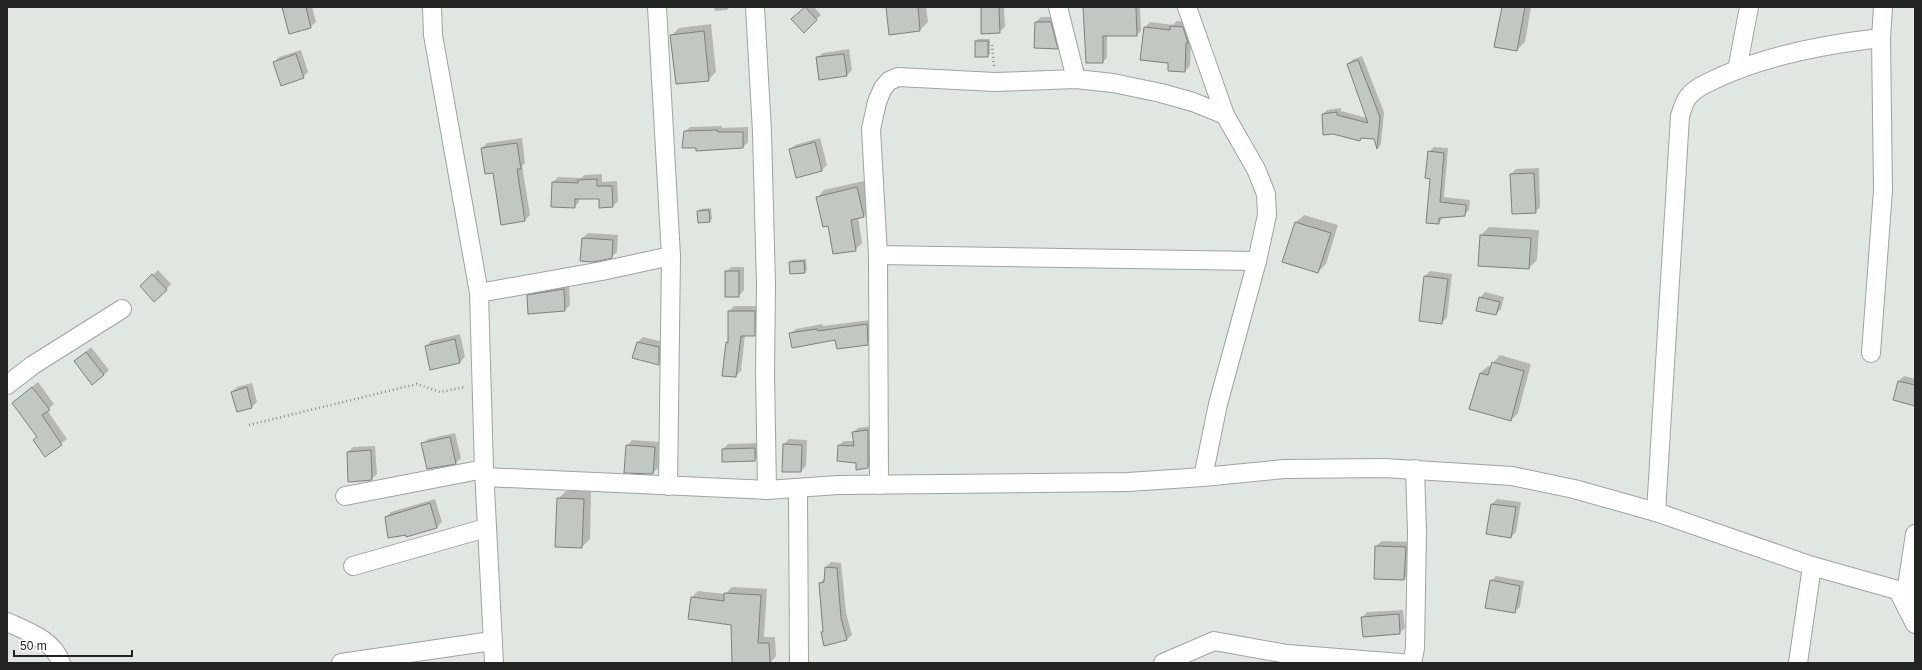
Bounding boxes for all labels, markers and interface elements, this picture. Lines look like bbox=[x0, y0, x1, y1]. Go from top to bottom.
scale bar bbox=[14, 632, 132, 658]
text: 50 m bbox=[20, 639, 47, 653]

